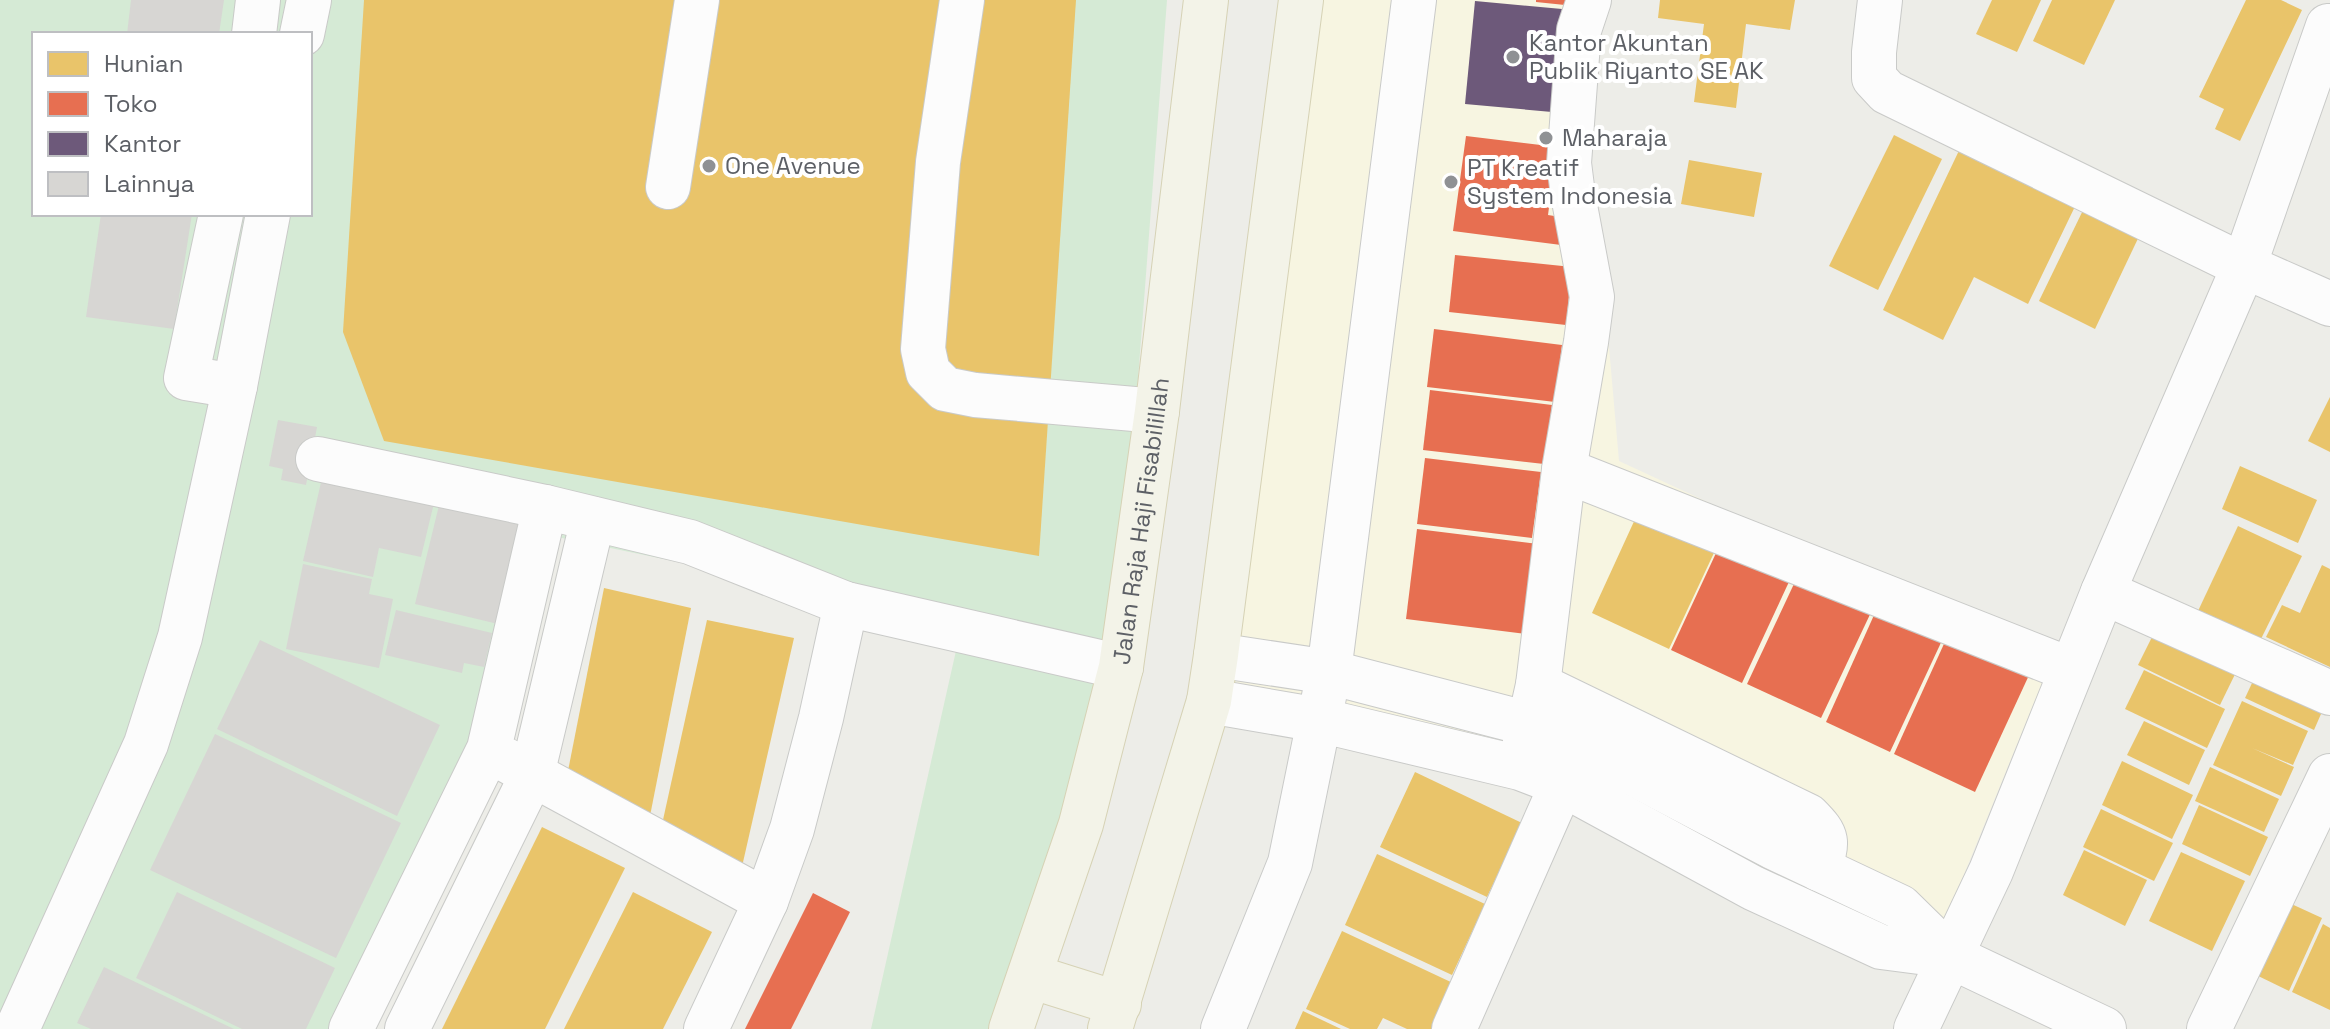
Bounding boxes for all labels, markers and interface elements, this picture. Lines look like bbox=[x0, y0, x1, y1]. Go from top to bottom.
place label: Kantor Akuntan Publik Riyanto SE AK bbox=[1529, 27, 1764, 86]
legend bbox=[32, 32, 312, 216]
text: Hunian bbox=[104, 48, 184, 79]
marker: Kantor Akuntan Publik Riyanto SE AK bbox=[1504, 48, 1522, 66]
text: Toko bbox=[104, 88, 158, 119]
place label: Maharaja bbox=[1562, 122, 1667, 153]
text: Kantor bbox=[104, 128, 181, 159]
marker: Maharaja bbox=[1537, 129, 1555, 147]
place label: One Avenue bbox=[725, 150, 861, 181]
place label: PT Kreatif System Indonesia bbox=[1467, 152, 1673, 211]
marker: One Avenue bbox=[700, 157, 718, 175]
text: Lainnya bbox=[104, 168, 195, 199]
marker: PT Kreatif System Indonesia bbox=[1442, 173, 1460, 191]
street label: Jalan Raja Haji Fisabilillah bbox=[1106, 376, 1176, 666]

